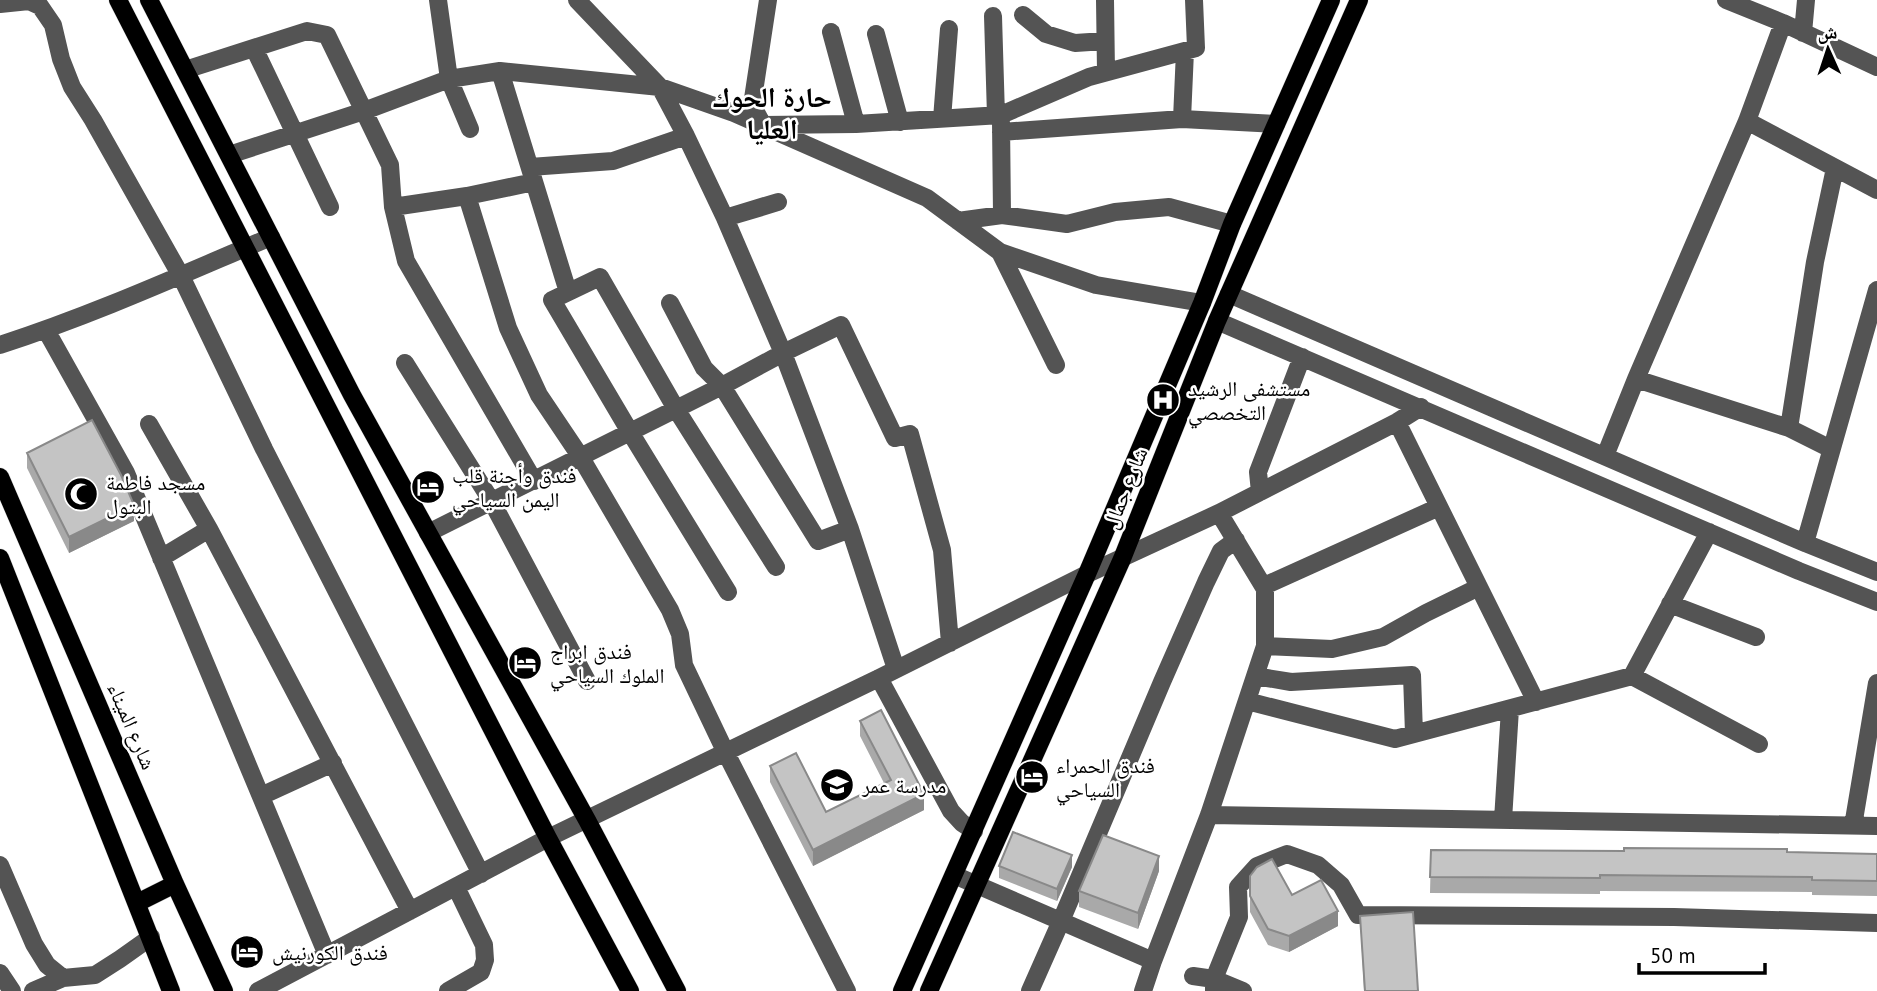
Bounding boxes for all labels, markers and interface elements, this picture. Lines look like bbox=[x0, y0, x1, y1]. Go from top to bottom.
north arrow bbox=[1793, 14, 1863, 84]
text: ش bbox=[1816, 20, 1838, 45]
district label: حارة الحوك العليا bbox=[712, 78, 832, 147]
place label: مستشفى الرشيد التخصصي bbox=[1188, 375, 1310, 429]
hospital icon: مستشفى الرشيد التخصصي bbox=[1144, 381, 1182, 419]
street label: شارع جمال bbox=[1096, 443, 1154, 533]
place label: فندق وأجنة قلب اليمن السياحي bbox=[452, 462, 577, 516]
hotel icon: فندق وأجنة قلب اليمن السياحي bbox=[409, 468, 447, 506]
place label: مسجد فاطمة البتول bbox=[106, 469, 205, 520]
mosque icon: مسجد فاطمة البتول bbox=[62, 475, 100, 513]
place label: فندق ابراج الملوك السياحي bbox=[550, 638, 664, 692]
hotel icon: فندق ابراج الملوك السياحي bbox=[506, 644, 544, 682]
street label: شارع الميناء bbox=[102, 678, 162, 774]
place label: فندق الحمراء السياحي bbox=[1056, 752, 1155, 806]
hotel icon: فندق الحمراء السياحي bbox=[1013, 758, 1051, 796]
school or university icon: مدرسة عمر bbox=[818, 766, 856, 804]
place label: مدرسة عمر bbox=[861, 772, 946, 799]
scale bar bbox=[1639, 932, 1765, 976]
hotel icon: فندق الكورنيش bbox=[228, 933, 266, 971]
place label: فندق الكورنيش bbox=[272, 939, 388, 966]
text: 50 m bbox=[1650, 942, 1696, 969]

